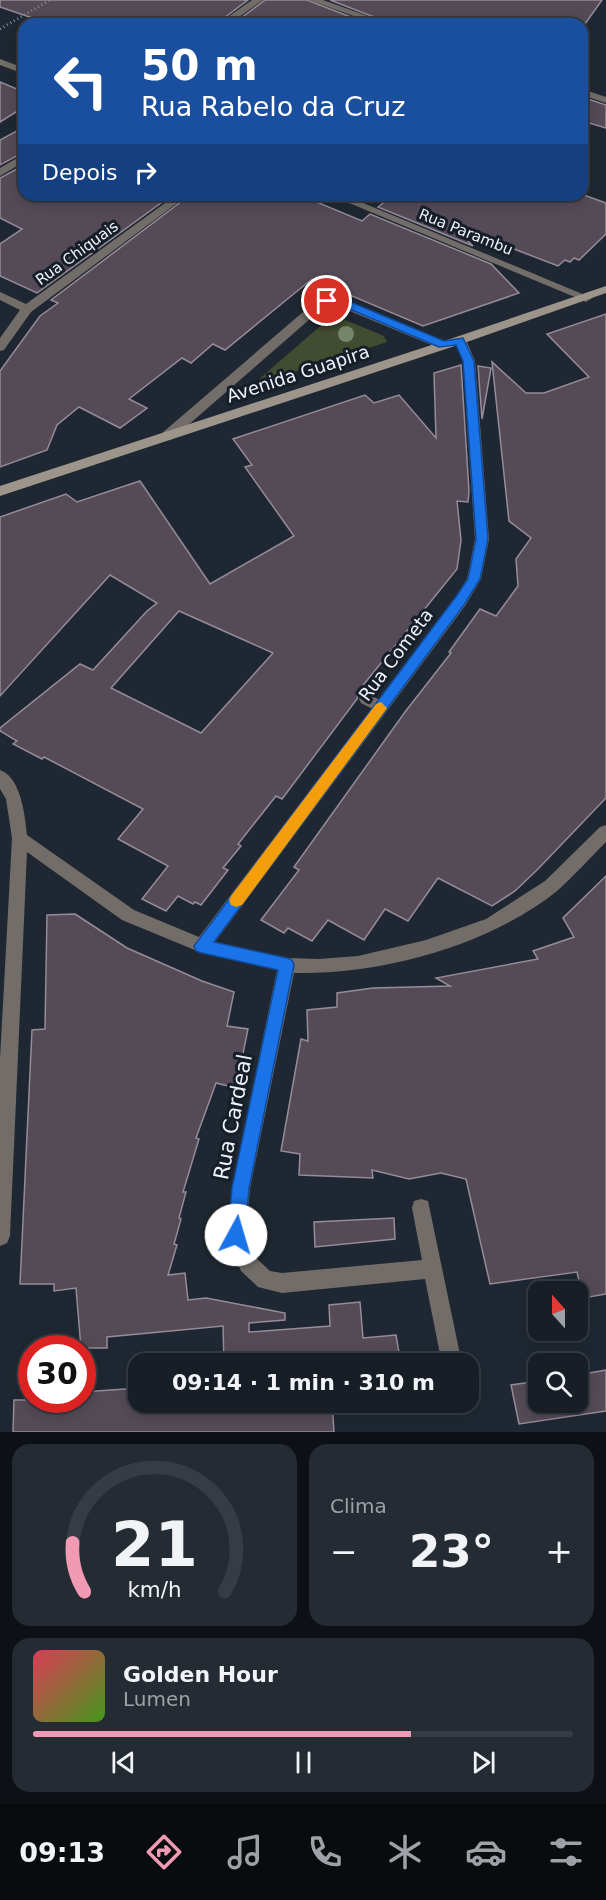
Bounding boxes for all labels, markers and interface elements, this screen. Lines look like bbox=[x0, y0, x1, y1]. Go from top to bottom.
text: 50 m bbox=[141, 41, 258, 90]
icon: left bbox=[42, 42, 120, 120]
text: Rua Rabelo da Cruz bbox=[141, 91, 405, 122]
icon: right bbox=[129, 156, 162, 189]
text: Depois bbox=[42, 160, 117, 185]
street label: Rua Parambu bbox=[416, 205, 516, 259]
street label: Rua Chiquais bbox=[32, 217, 122, 289]
pin bbox=[301, 275, 352, 326]
icon: arrive bbox=[310, 284, 343, 317]
street label: Avenida Guapira bbox=[224, 341, 372, 407]
street label: Rua Cometa bbox=[354, 604, 437, 705]
street label: Rua Cardeal bbox=[209, 1052, 257, 1182]
position arrow bbox=[204, 1203, 268, 1267]
north arrow bbox=[528, 1281, 588, 1341]
map controls bbox=[528, 1281, 588, 1413]
speed limit sign: 30 bbox=[18, 1335, 96, 1413]
button: search bbox=[528, 1353, 588, 1413]
text: 09:14 · 1 min · 310 m bbox=[172, 1370, 435, 1395]
text: Clima bbox=[330, 1494, 387, 1518]
text: 21 bbox=[111, 1508, 198, 1581]
text: 23° bbox=[409, 1525, 494, 1578]
text: − bbox=[330, 1532, 358, 1571]
text: + bbox=[545, 1532, 573, 1571]
text: km/h bbox=[127, 1577, 182, 1602]
text: Golden Hour bbox=[123, 1662, 278, 1687]
text: Lumen bbox=[123, 1687, 191, 1711]
icon: previous bbox=[107, 1746, 140, 1779]
icon: pause bbox=[287, 1746, 320, 1779]
icon: next bbox=[467, 1746, 500, 1779]
icon: directions bbox=[143, 1831, 185, 1873]
icon: music bbox=[224, 1831, 266, 1873]
icon: phone bbox=[304, 1831, 346, 1873]
icon: climate bbox=[384, 1831, 426, 1873]
icon: car bbox=[465, 1831, 507, 1873]
icon: filters bbox=[545, 1831, 587, 1873]
text: 09:13 bbox=[19, 1837, 105, 1868]

